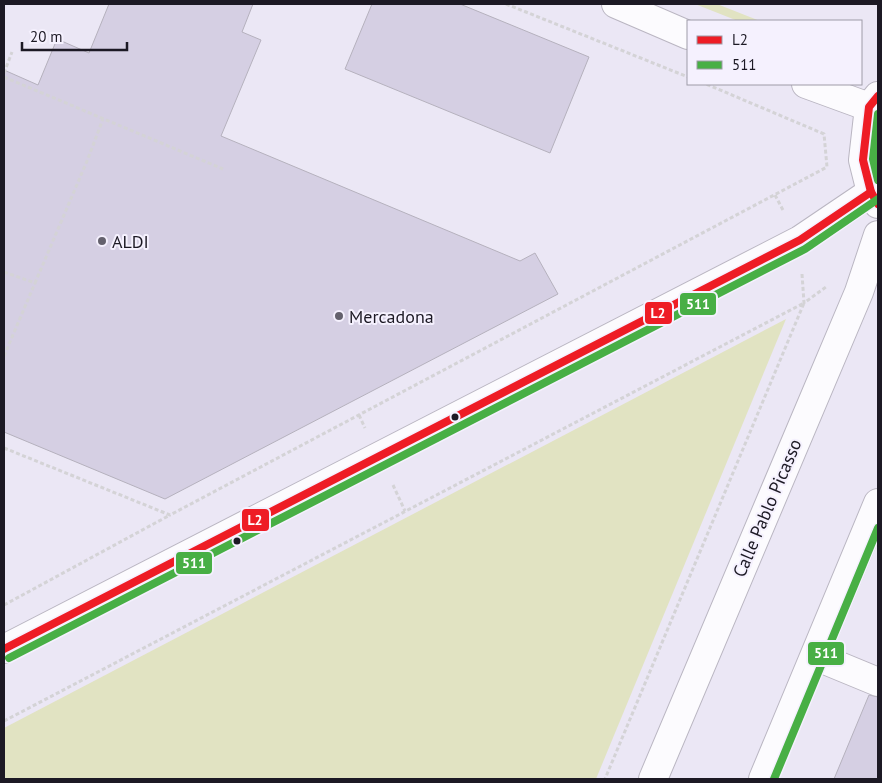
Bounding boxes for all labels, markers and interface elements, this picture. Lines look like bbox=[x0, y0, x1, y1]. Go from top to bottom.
scale bar bbox=[22, 20, 128, 52]
legend bbox=[687, 20, 862, 85]
text: 20 m bbox=[30, 27, 63, 46]
text: L2 bbox=[732, 30, 748, 49]
text: 511 bbox=[732, 55, 757, 74]
place label: ALDI bbox=[112, 230, 149, 253]
marker: ALDI bbox=[96, 235, 108, 247]
line badge: 511 bbox=[679, 292, 717, 316]
text: 511 bbox=[686, 295, 710, 313]
line badge: L2 bbox=[644, 301, 673, 325]
text: L2 bbox=[650, 304, 666, 322]
place label: Mercadona bbox=[349, 305, 434, 328]
marker: Mercadona bbox=[333, 310, 345, 322]
unlabelled marker bbox=[450, 412, 460, 422]
street label: Calle Pablo Picasso bbox=[728, 435, 806, 581]
line badge: L2 bbox=[241, 508, 270, 532]
text: L2 bbox=[247, 511, 263, 529]
unlabelled marker bbox=[232, 536, 242, 546]
line badge: 511 bbox=[175, 551, 213, 575]
text: 511 bbox=[182, 554, 206, 572]
line badge: 511 bbox=[807, 641, 845, 666]
text: 511 bbox=[814, 644, 838, 662]

